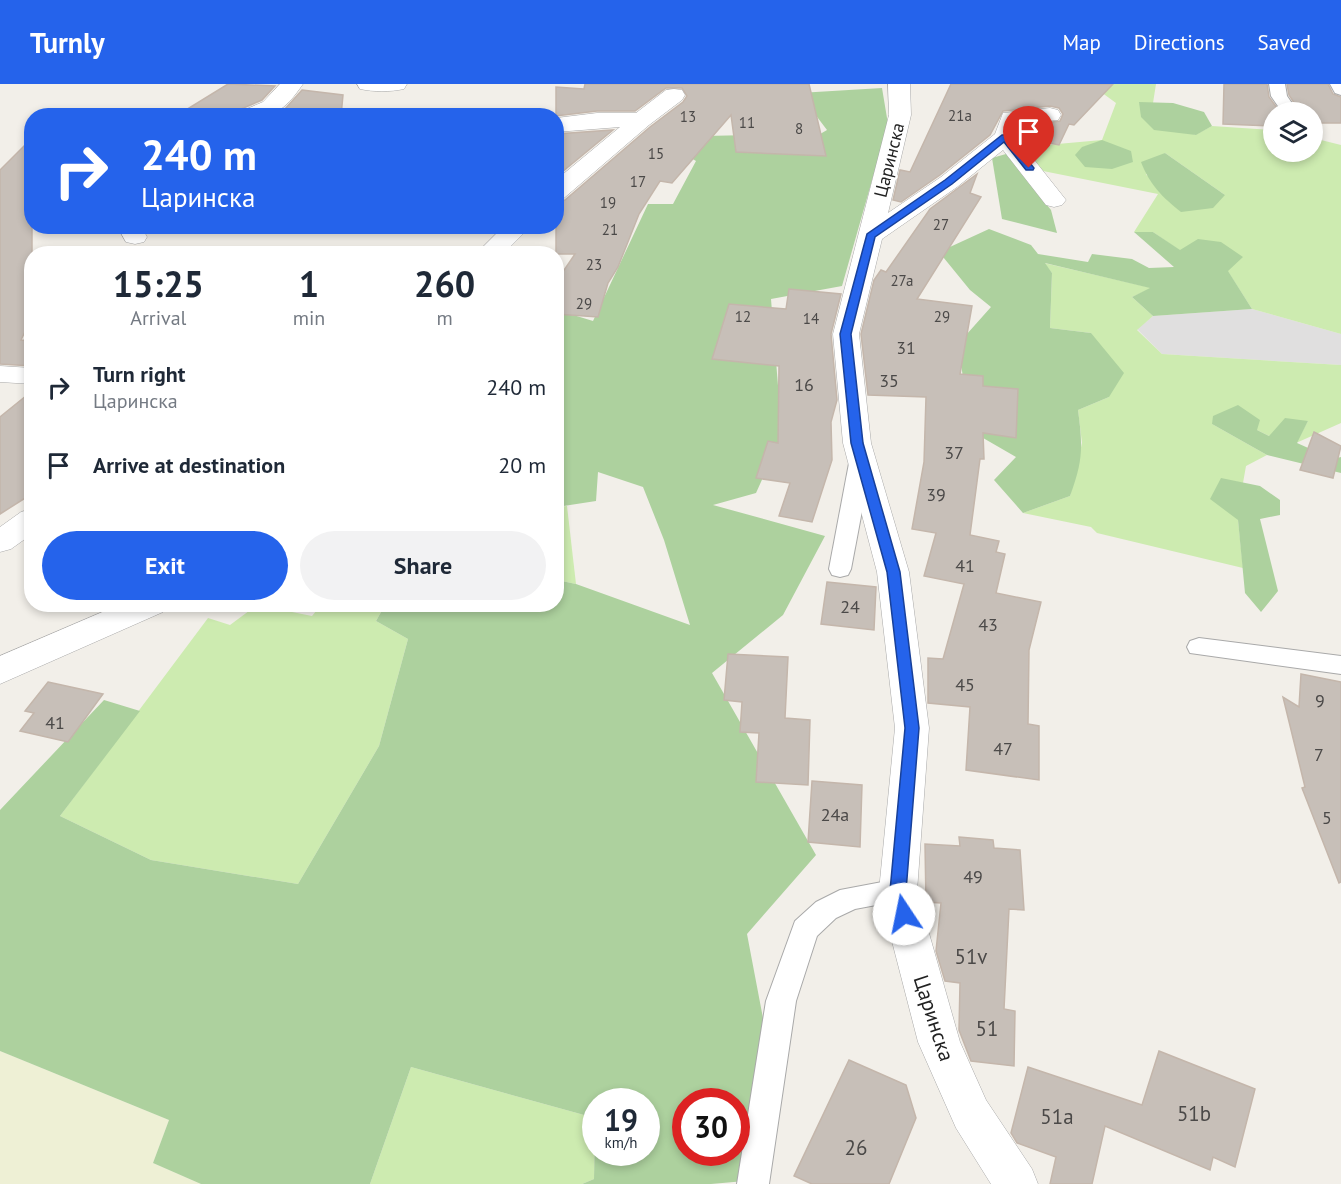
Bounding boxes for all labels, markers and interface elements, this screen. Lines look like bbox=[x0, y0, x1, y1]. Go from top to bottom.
text: Turnly bbox=[30, 24, 105, 61]
text: Map bbox=[1062, 29, 1101, 56]
text: Directions bbox=[1134, 29, 1225, 56]
text: Saved bbox=[1258, 29, 1311, 56]
map controls bbox=[1263, 102, 1323, 162]
button: layers bbox=[1263, 102, 1323, 162]
house number: 21a bbox=[948, 106, 972, 125]
pin bbox=[1003, 106, 1054, 168]
house number: 13 bbox=[680, 107, 696, 126]
house number: 11 bbox=[739, 113, 755, 132]
icon: arrive bbox=[1012, 115, 1045, 148]
house number: 8 bbox=[795, 119, 803, 138]
street label: Царинска bbox=[869, 120, 909, 200]
text: 240 m bbox=[141, 127, 257, 182]
icon: right bbox=[42, 132, 120, 210]
house number: 15 bbox=[648, 144, 664, 163]
house number: 17 bbox=[630, 172, 646, 191]
text: Царинска bbox=[141, 180, 255, 214]
house number: 19 bbox=[600, 193, 616, 212]
house number: 27 bbox=[933, 215, 949, 234]
house number: 21 bbox=[602, 220, 618, 239]
house number: 23 bbox=[586, 255, 602, 274]
text: 15:25 bbox=[113, 260, 204, 307]
text: 1 bbox=[299, 260, 319, 307]
text: 260 bbox=[414, 260, 475, 307]
house number: 27a bbox=[890, 271, 914, 290]
house number: 29 bbox=[576, 294, 592, 313]
text: Arrival bbox=[130, 305, 186, 331]
text: min bbox=[293, 305, 325, 331]
text: m bbox=[437, 305, 453, 331]
house number: 12 bbox=[735, 307, 751, 326]
house number: 29 bbox=[934, 307, 950, 326]
house number: 14 bbox=[803, 309, 819, 328]
house number: 31 bbox=[896, 336, 916, 359]
text: Turn right bbox=[93, 360, 185, 388]
house number: 35 bbox=[879, 369, 899, 392]
icon: right bbox=[42, 371, 75, 404]
text: 240 m bbox=[486, 373, 546, 401]
house number: 16 bbox=[794, 373, 814, 396]
text: Царинска bbox=[93, 388, 178, 414]
house number: 37 bbox=[944, 441, 964, 464]
icon: arrive bbox=[42, 449, 75, 482]
text: Arrive at destination bbox=[93, 451, 285, 479]
text: 20 m bbox=[498, 451, 546, 479]
house number: 39 bbox=[926, 483, 946, 506]
button: Exit bbox=[42, 531, 288, 600]
button: Share bbox=[300, 531, 546, 600]
house number: 41 bbox=[955, 554, 975, 577]
house number: 24 bbox=[840, 595, 860, 618]
house number: 43 bbox=[978, 613, 998, 636]
house number: 45 bbox=[955, 673, 975, 696]
house number: 9 bbox=[1315, 689, 1325, 712]
house number: 41 bbox=[45, 711, 65, 734]
house number: 47 bbox=[993, 737, 1013, 760]
house number: 7 bbox=[1314, 743, 1324, 766]
house number: 24a bbox=[821, 803, 849, 826]
house number: 5 bbox=[1322, 806, 1332, 829]
house number: 49 bbox=[963, 865, 983, 888]
position arrow bbox=[872, 882, 936, 946]
house number: 51v bbox=[954, 943, 988, 970]
street label: Царинска bbox=[907, 972, 961, 1064]
house number: 51 bbox=[976, 1015, 998, 1042]
speed limit sign: 30 bbox=[672, 1088, 750, 1166]
text: 19 bbox=[604, 1100, 638, 1139]
house number: 51b bbox=[1177, 1100, 1211, 1127]
house number: 51a bbox=[1040, 1103, 1074, 1130]
text: km/h bbox=[605, 1133, 637, 1152]
house number: 26 bbox=[845, 1134, 867, 1161]

